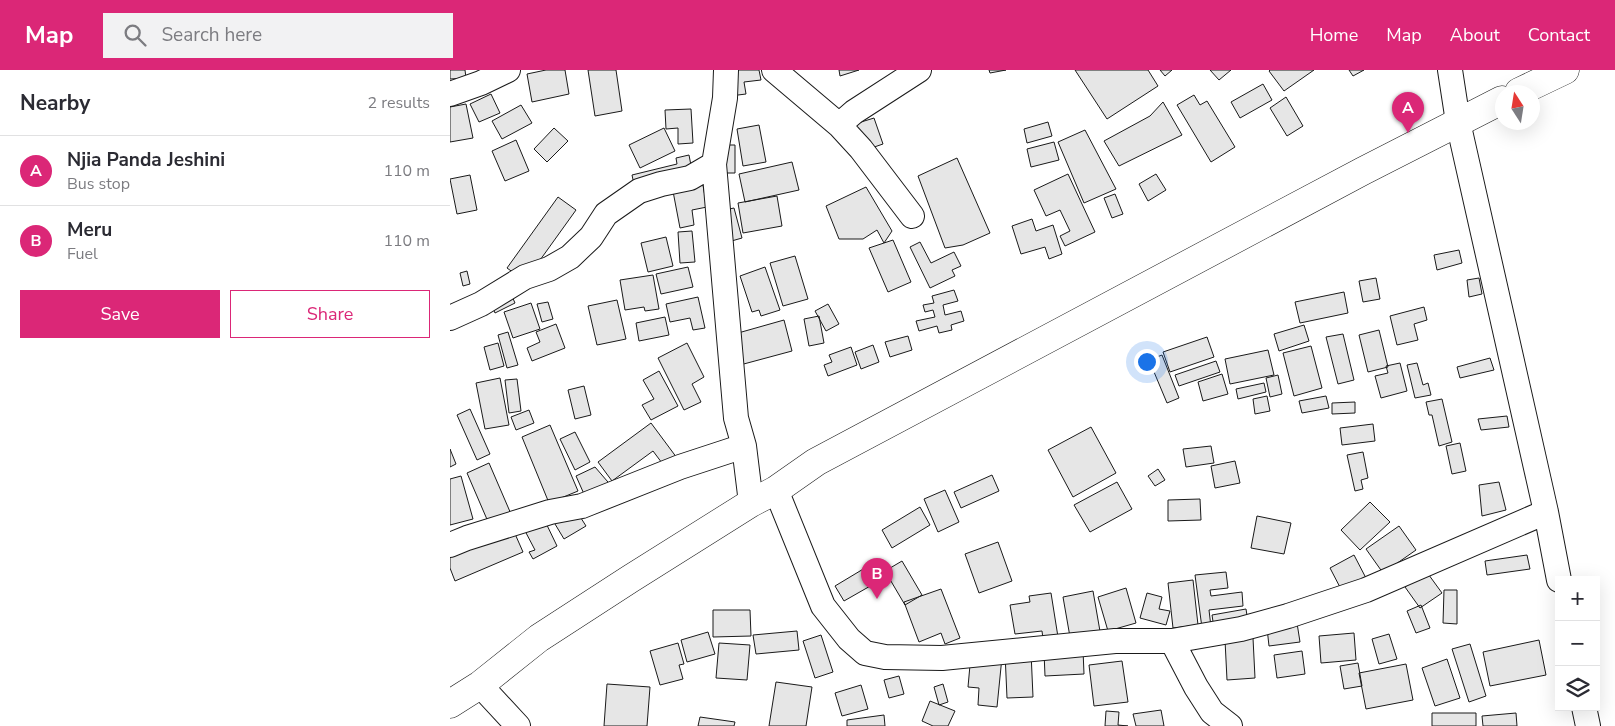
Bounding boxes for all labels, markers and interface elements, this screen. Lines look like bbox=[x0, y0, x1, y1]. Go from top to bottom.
search box bbox=[103, 13, 453, 58]
text: Map bbox=[25, 19, 73, 51]
icon: search bbox=[121, 21, 149, 49]
text: Search here bbox=[161, 22, 262, 48]
text: Home bbox=[1310, 23, 1358, 47]
text: Map bbox=[1386, 23, 1422, 47]
text: About bbox=[1450, 23, 1500, 47]
text: Contact bbox=[1528, 23, 1590, 47]
north arrow bbox=[1495, 85, 1540, 130]
text: Nearby bbox=[20, 89, 90, 117]
text: 2 results bbox=[368, 92, 430, 114]
pin: A bbox=[1392, 92, 1424, 133]
text: Njia Panda Jeshini bbox=[67, 147, 225, 173]
text: A bbox=[30, 160, 42, 182]
text: 110 m bbox=[383, 160, 430, 182]
text: Bus stop bbox=[67, 173, 130, 195]
text: Meru bbox=[67, 217, 112, 243]
text: B bbox=[30, 230, 42, 252]
text: 110 m bbox=[383, 230, 430, 252]
text: Fuel bbox=[67, 243, 98, 265]
button: Save bbox=[20, 290, 220, 338]
button: Share bbox=[230, 290, 430, 338]
your location bbox=[1134, 349, 1160, 375]
pin: B bbox=[861, 558, 893, 599]
map controls bbox=[1555, 576, 1600, 711]
button: + bbox=[1555, 576, 1600, 621]
button: − bbox=[1555, 621, 1600, 666]
button: layers bbox=[1555, 666, 1600, 711]

